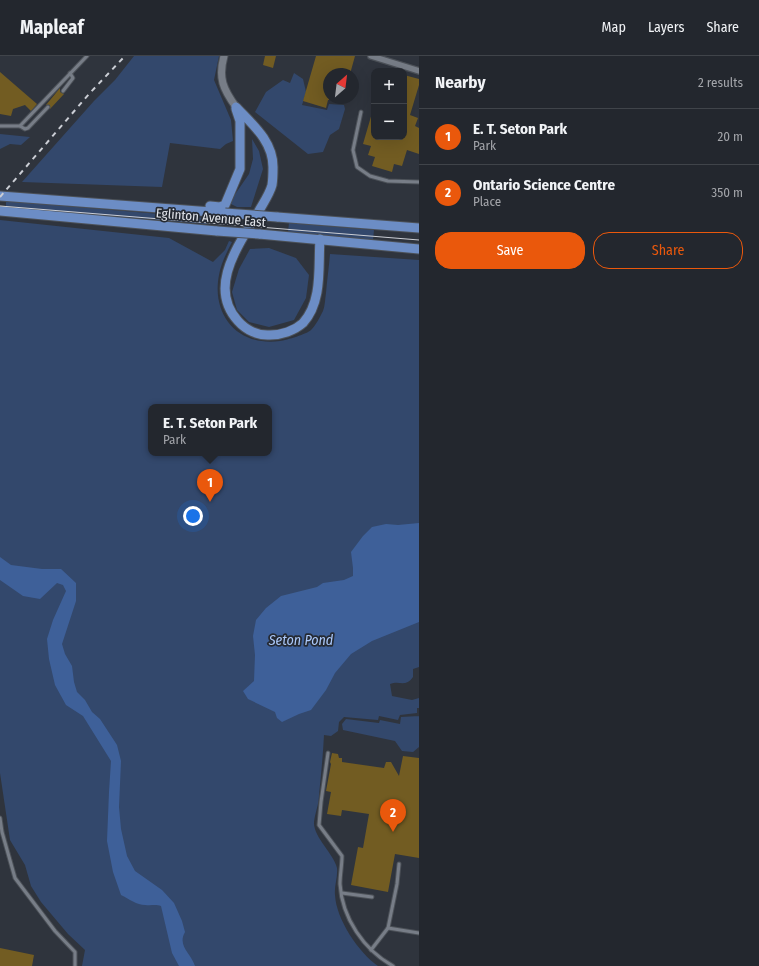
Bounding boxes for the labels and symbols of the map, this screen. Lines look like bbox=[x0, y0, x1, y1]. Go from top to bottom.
north arrow bbox=[323, 68, 359, 104]
street label: Eglinton Avenue East bbox=[155, 205, 267, 230]
pin: 1 bbox=[197, 469, 223, 502]
your location bbox=[183, 506, 203, 526]
water label: Seton Pond bbox=[268, 632, 334, 649]
pin: 2 bbox=[380, 799, 406, 832]

